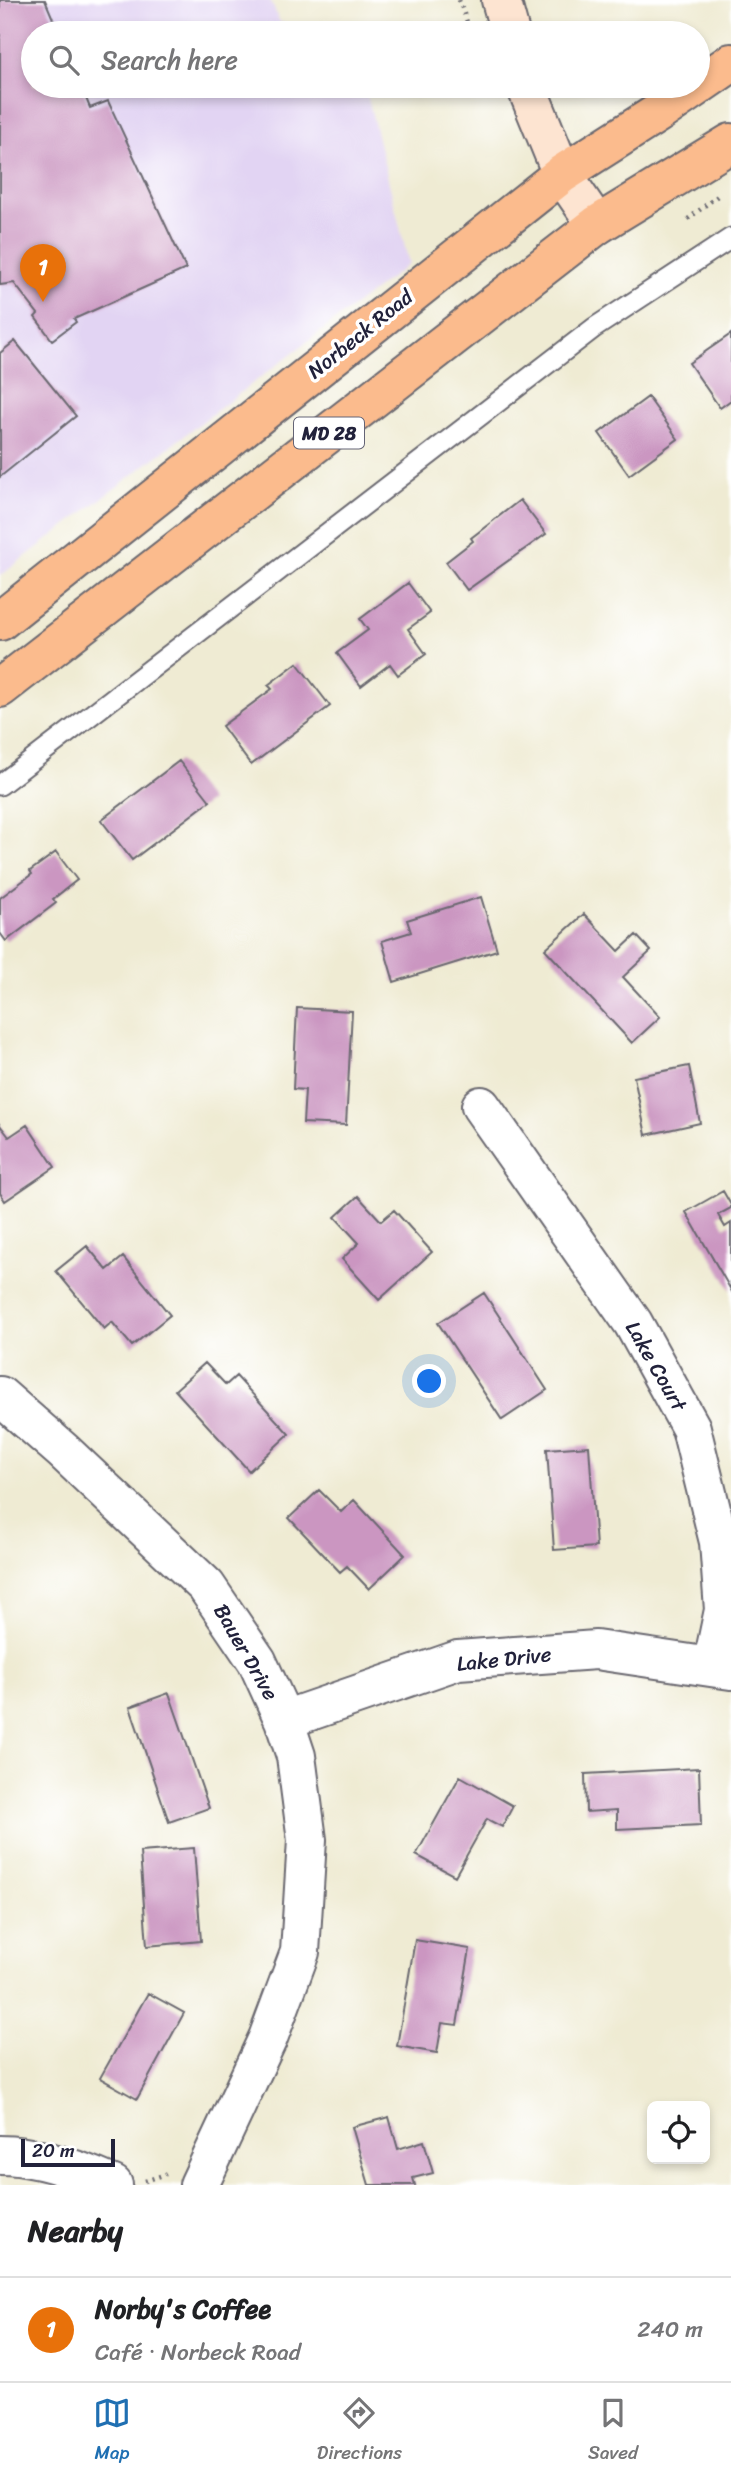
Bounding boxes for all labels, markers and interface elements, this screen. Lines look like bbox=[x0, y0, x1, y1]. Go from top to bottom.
search box bbox=[21, 21, 710, 98]
text: Search here bbox=[101, 37, 238, 83]
icon: search bbox=[45, 41, 83, 79]
pin: 1 bbox=[20, 244, 66, 302]
street label: Norbeck Road bbox=[298, 278, 423, 389]
road number: MD 28 bbox=[294, 418, 364, 448]
street label: Lake Court bbox=[615, 1313, 698, 1420]
your location bbox=[412, 1364, 446, 1398]
street label: Bauer Drive bbox=[203, 1596, 289, 1708]
street label: Lake Drive bbox=[455, 1635, 554, 1683]
map controls bbox=[647, 2101, 710, 2164]
button: locate bbox=[647, 2101, 710, 2164]
text: 20 m bbox=[32, 2134, 75, 2167]
scale bar bbox=[21, 2136, 116, 2168]
text: Nearby bbox=[28, 2204, 123, 2258]
text: Norby's Coffee bbox=[95, 2286, 271, 2332]
text: 1 bbox=[46, 2309, 56, 2350]
text: 240 m bbox=[637, 2309, 703, 2350]
text: Café · Norbeck Road bbox=[95, 2332, 301, 2373]
tab: Map bbox=[93, 2394, 131, 2469]
tab: Directions bbox=[317, 2394, 402, 2469]
tab: Saved bbox=[588, 2394, 638, 2469]

